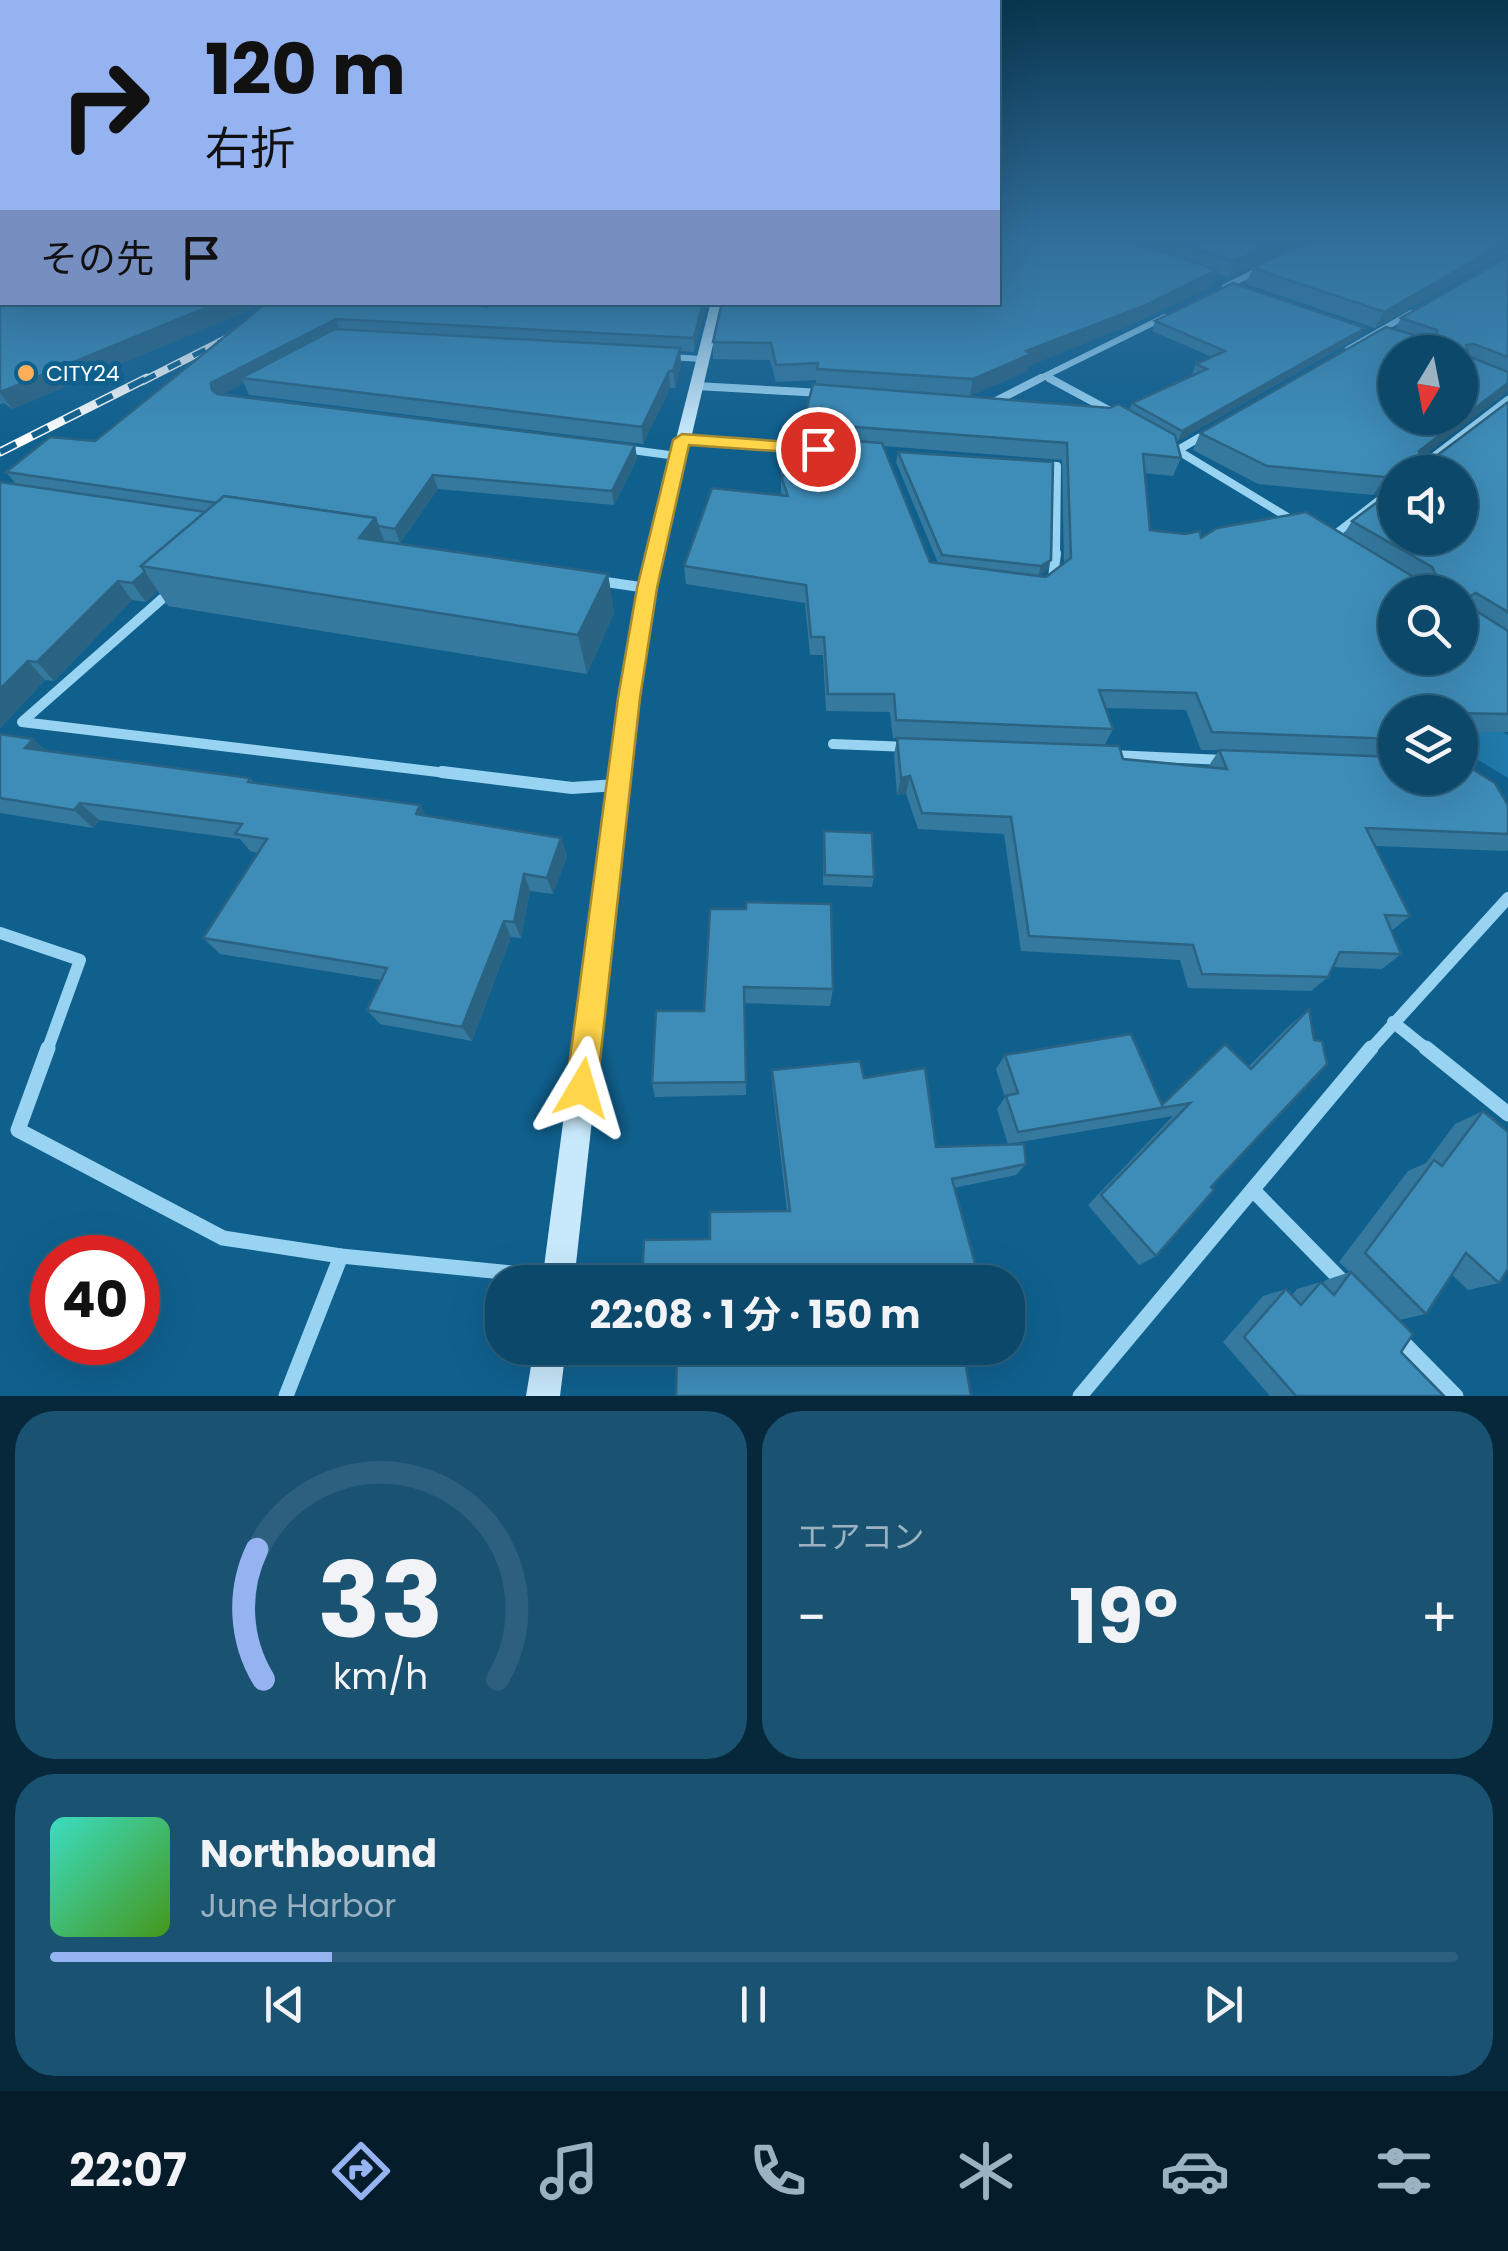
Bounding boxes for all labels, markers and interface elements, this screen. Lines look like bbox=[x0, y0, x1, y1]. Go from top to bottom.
text: 120 m bbox=[205, 20, 406, 119]
icon: right bbox=[40, 40, 170, 170]
text: 右折 bbox=[205, 117, 295, 180]
icon: arrive bbox=[174, 230, 229, 285]
text: その先 bbox=[40, 232, 154, 285]
north arrow bbox=[1378, 335, 1478, 435]
map controls bbox=[1378, 335, 1478, 795]
place label: CITY24 bbox=[46, 358, 120, 389]
marker: CITY24 bbox=[15, 362, 37, 384]
pin bbox=[776, 407, 861, 492]
icon: arrive bbox=[791, 422, 846, 477]
button: sound bbox=[1378, 455, 1478, 555]
button: search bbox=[1378, 575, 1478, 675]
button: layers bbox=[1378, 695, 1478, 795]
position arrow bbox=[530, 1036, 634, 1140]
speed limit sign: 40 bbox=[30, 1235, 160, 1365]
text: 22:08 · 1 分 · 150 m bbox=[590, 1288, 920, 1341]
text: エアコン bbox=[797, 1514, 925, 1559]
text: 33 bbox=[318, 1528, 444, 1673]
text: 19° bbox=[1069, 1564, 1178, 1669]
text: − bbox=[797, 1579, 827, 1656]
text: + bbox=[1420, 1579, 1458, 1656]
text: km/h bbox=[333, 1651, 428, 1702]
text: Northbound bbox=[200, 1827, 437, 1880]
text: June Harbor bbox=[200, 1883, 396, 1928]
icon: previous bbox=[257, 1977, 312, 2032]
icon: pause bbox=[726, 1977, 781, 2032]
icon: next bbox=[1196, 1977, 1251, 2032]
icon: directions bbox=[326, 2136, 396, 2206]
icon: music bbox=[534, 2136, 604, 2206]
icon: phone bbox=[743, 2136, 813, 2206]
icon: climate bbox=[951, 2136, 1021, 2206]
icon: car bbox=[1160, 2136, 1230, 2206]
icon: filters bbox=[1369, 2136, 1439, 2206]
text: 22:07 bbox=[69, 2139, 187, 2202]

